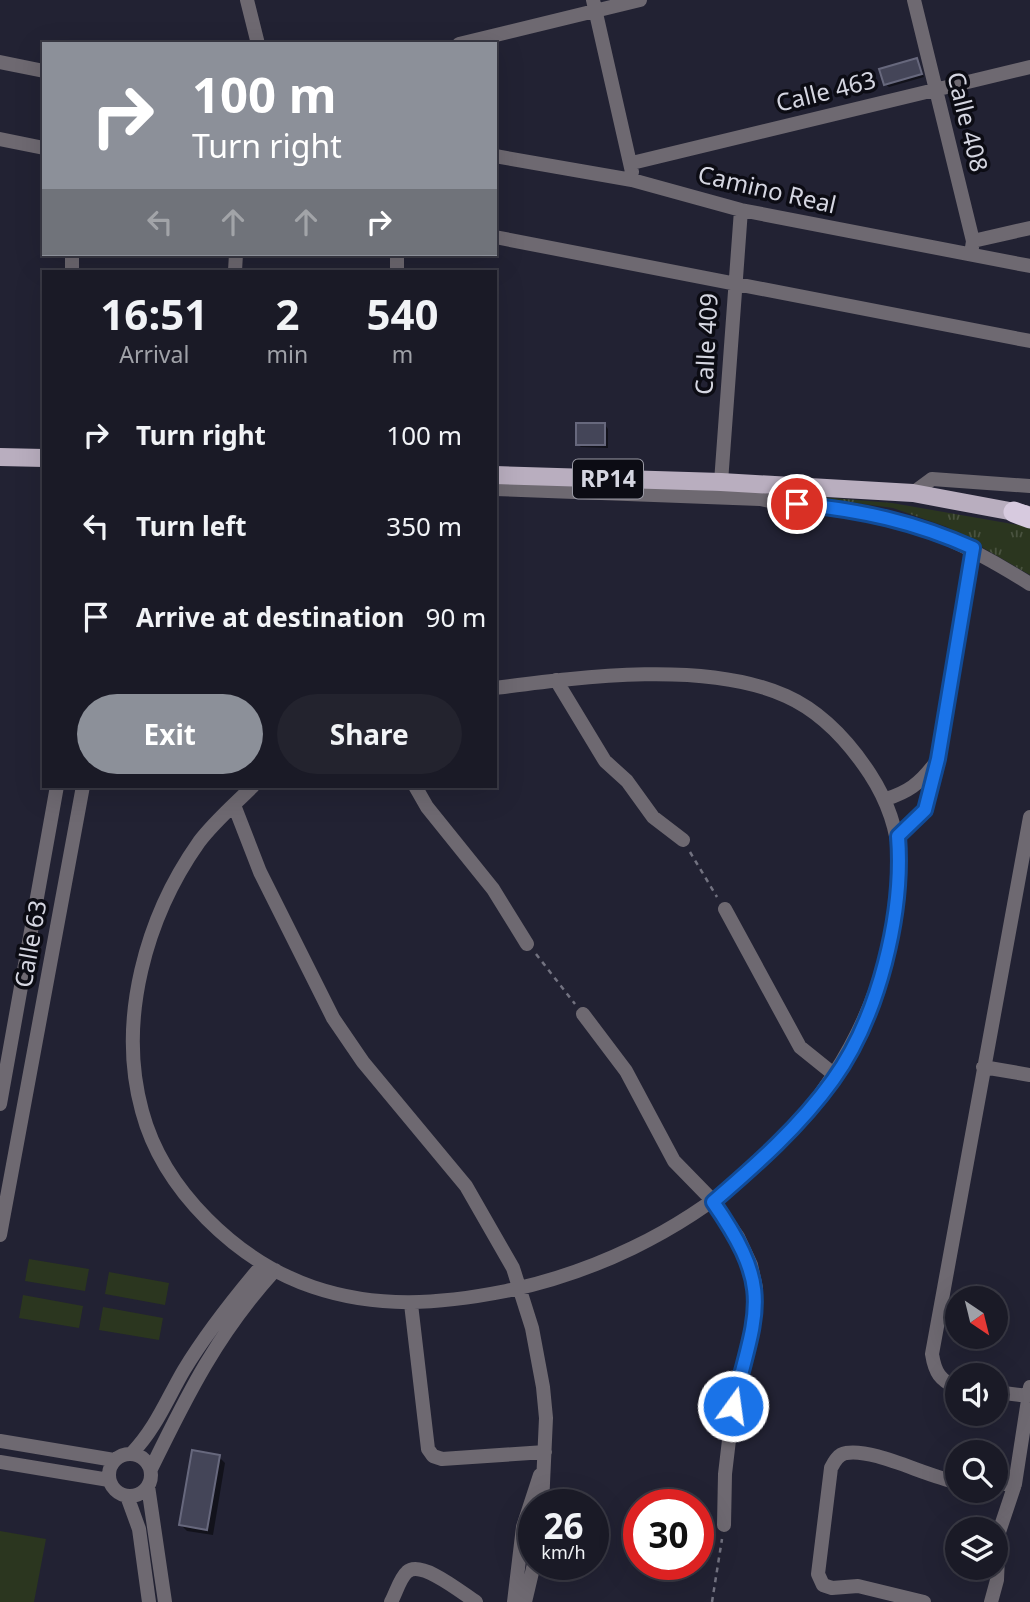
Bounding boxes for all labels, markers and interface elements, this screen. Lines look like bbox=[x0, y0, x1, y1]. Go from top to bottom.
text: 100 m bbox=[192, 61, 337, 127]
street label: Calle 463 bbox=[772, 62, 879, 119]
street label: Calle 408 bbox=[940, 68, 997, 175]
icon: right bbox=[77, 70, 168, 161]
text: Turn right bbox=[192, 124, 342, 167]
street label: Camino Real bbox=[695, 157, 840, 220]
icon: left bbox=[141, 203, 179, 241]
icon: ahead bbox=[214, 203, 252, 241]
icon: ahead bbox=[287, 203, 325, 241]
icon: right bbox=[360, 203, 398, 241]
text: 16:51 bbox=[100, 285, 208, 342]
text: 2 bbox=[275, 285, 299, 342]
text: 540 bbox=[367, 285, 439, 342]
street label: Calle 409 bbox=[686, 292, 725, 396]
text: Arrival bbox=[119, 338, 189, 370]
text: min bbox=[267, 338, 308, 370]
text: m bbox=[392, 338, 413, 370]
icon: right bbox=[77, 416, 115, 454]
text: Turn right bbox=[136, 417, 266, 453]
text: 100 m bbox=[386, 417, 462, 453]
road number: RP14 bbox=[573, 460, 643, 499]
pin bbox=[767, 474, 827, 534]
icon: arrive bbox=[778, 485, 816, 523]
icon: left bbox=[77, 507, 115, 545]
text: Turn left bbox=[136, 508, 247, 544]
text: 350 m bbox=[386, 508, 462, 544]
icon: arrive bbox=[77, 598, 115, 636]
text: Arrive at destination bbox=[136, 599, 405, 635]
text: 90 m bbox=[426, 599, 486, 635]
button: Exit bbox=[77, 694, 263, 774]
button: Share bbox=[277, 694, 462, 774]
street label: Calle 63 bbox=[6, 897, 53, 990]
north arrow bbox=[945, 1286, 1008, 1349]
map controls bbox=[945, 1286, 1008, 1580]
button: sound bbox=[945, 1363, 1008, 1426]
position arrow bbox=[696, 1369, 770, 1443]
button: search bbox=[945, 1440, 1008, 1503]
speed limit sign: 30 bbox=[623, 1489, 714, 1580]
text: 26 bbox=[543, 1502, 584, 1549]
button: layers bbox=[945, 1517, 1008, 1580]
text: km/h bbox=[541, 1540, 586, 1564]

